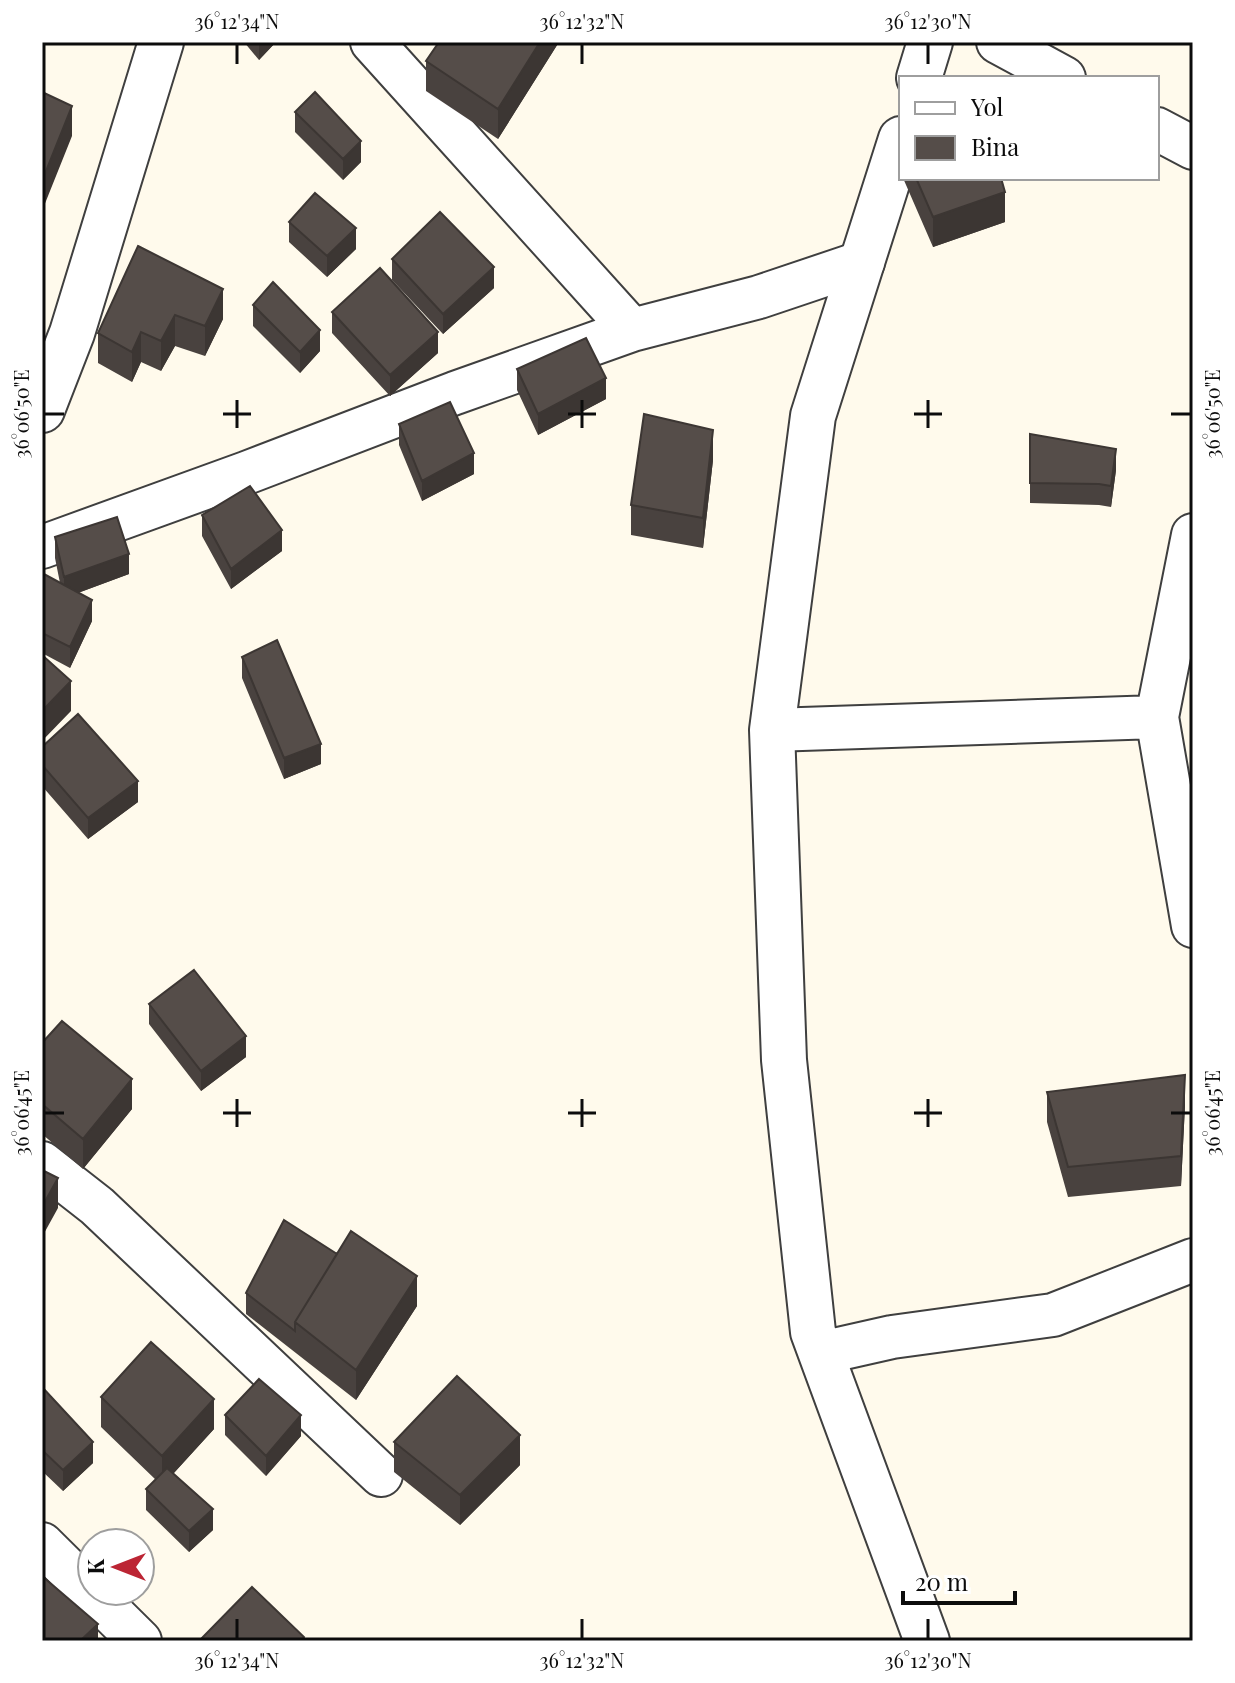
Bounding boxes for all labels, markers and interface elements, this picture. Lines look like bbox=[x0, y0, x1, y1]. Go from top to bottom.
text: 36°12'34"N bbox=[195, 7, 279, 34]
text: 36°12'32"N bbox=[540, 7, 624, 34]
text: 36°12'30"N bbox=[884, 7, 972, 34]
legend bbox=[899, 76, 1159, 180]
text: Yol bbox=[970, 90, 1003, 122]
text: Bina bbox=[971, 130, 1019, 162]
text: 36°06'50"E bbox=[7, 369, 34, 459]
text: 36°06'50"E bbox=[1198, 369, 1225, 459]
text: 36°06'45"E bbox=[7, 1070, 34, 1156]
text: 36°06'45"E bbox=[1198, 1070, 1225, 1156]
north arrow bbox=[76, 1527, 156, 1607]
scale bar bbox=[903, 1555, 1015, 1605]
text: K bbox=[80, 1559, 110, 1575]
text: 20 m bbox=[915, 1565, 968, 1597]
text: 36°12'34"N bbox=[195, 1646, 279, 1673]
text: 36°12'32"N bbox=[540, 1646, 624, 1673]
text: 36°12'30"N bbox=[884, 1646, 972, 1673]

